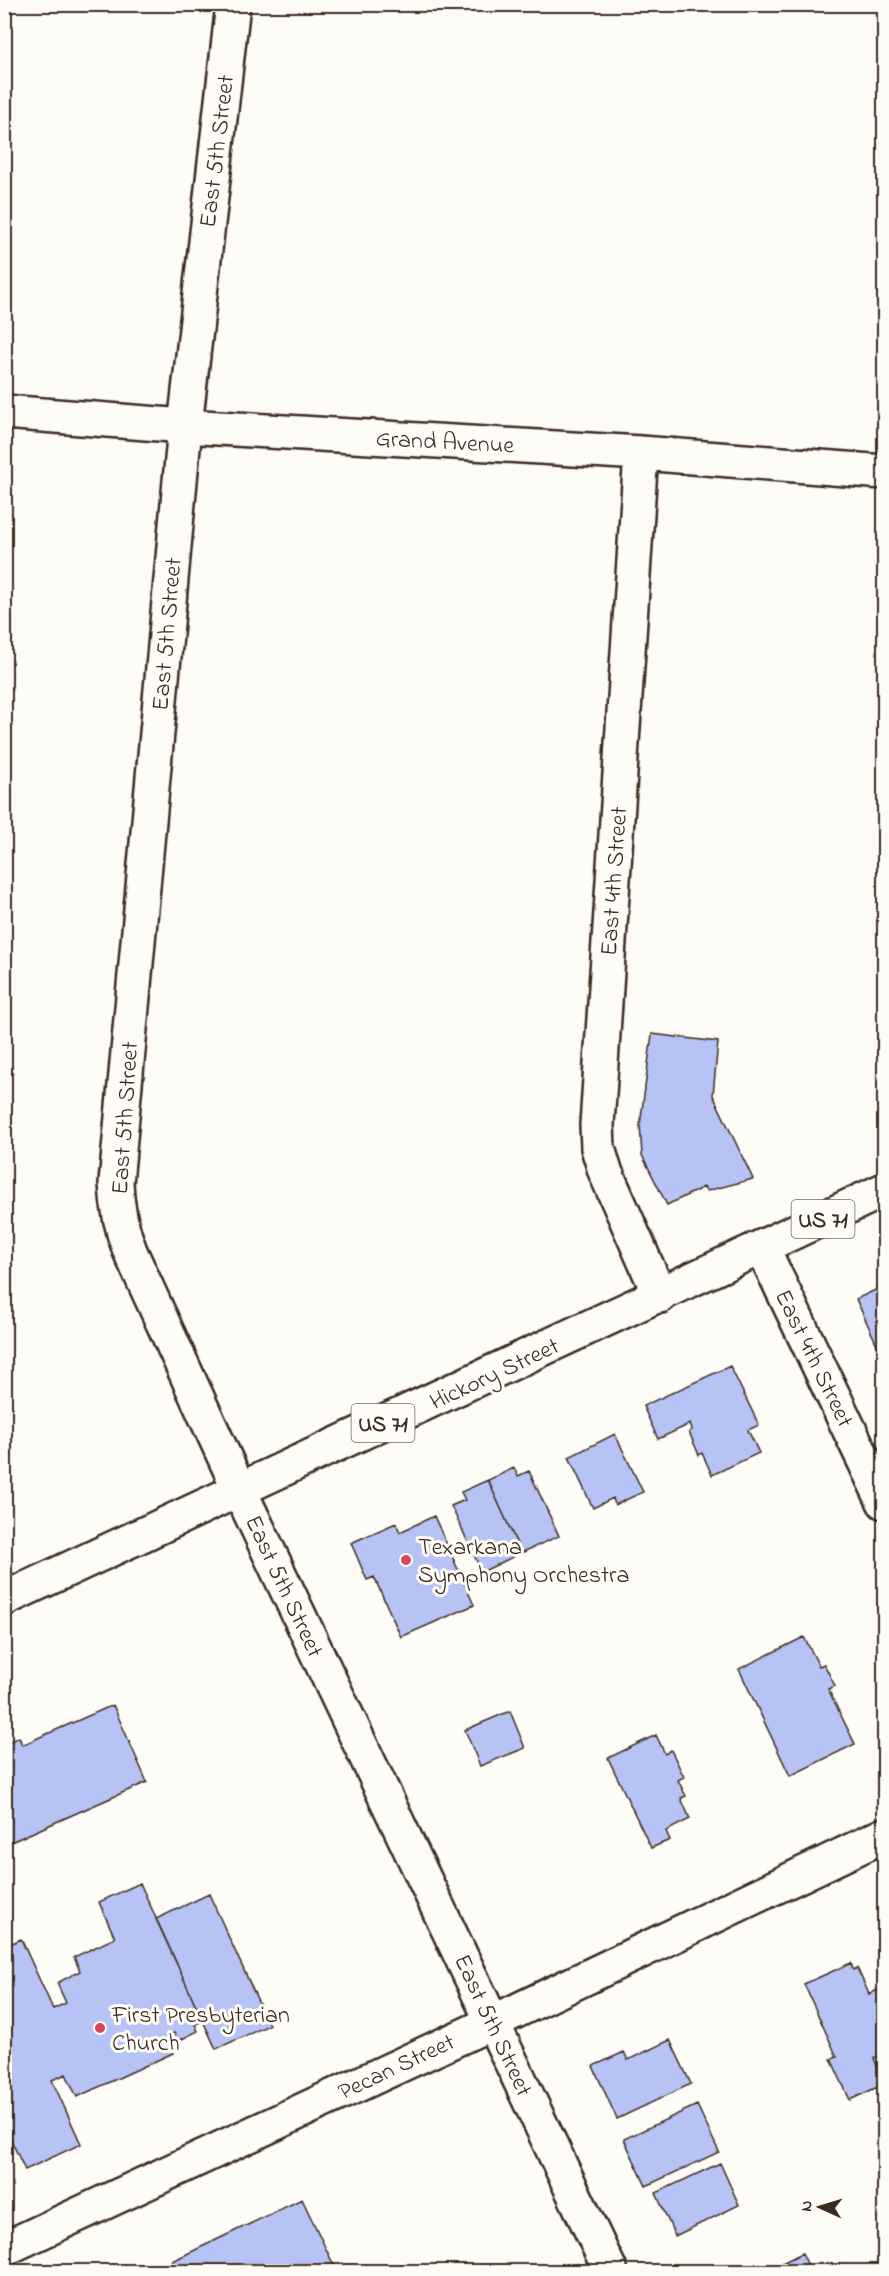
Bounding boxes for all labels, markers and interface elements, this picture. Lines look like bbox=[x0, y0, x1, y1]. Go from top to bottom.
street label: East 5th Street bbox=[192, 73, 245, 230]
street label: Grand Avenue bbox=[375, 422, 515, 465]
street label: East 5th Street bbox=[144, 556, 193, 712]
street label: East 4th Street bbox=[593, 805, 638, 957]
street label: East 5th Street bbox=[104, 1040, 149, 1196]
road number: US 71 bbox=[792, 1200, 854, 1238]
street label: East 4th Street bbox=[764, 1284, 861, 1434]
street label: Hickory Street bbox=[425, 1330, 566, 1421]
road number: US 71 bbox=[352, 1404, 415, 1442]
street label: East 5th Street bbox=[234, 1510, 331, 1664]
place label: Texarkana Symphony Orchestra bbox=[418, 1531, 629, 1595]
marker: Texarkana Symphony Orchestra bbox=[399, 1553, 413, 1567]
street label: East 5th Street bbox=[443, 1949, 540, 2103]
place label: First Presbyterian Church bbox=[111, 1999, 290, 2062]
marker: First Presbyterian Church bbox=[93, 2021, 107, 2035]
street label: Pecan Street bbox=[333, 2026, 461, 2111]
north arrow bbox=[790, 2177, 850, 2237]
text: N bbox=[795, 2200, 819, 2212]

